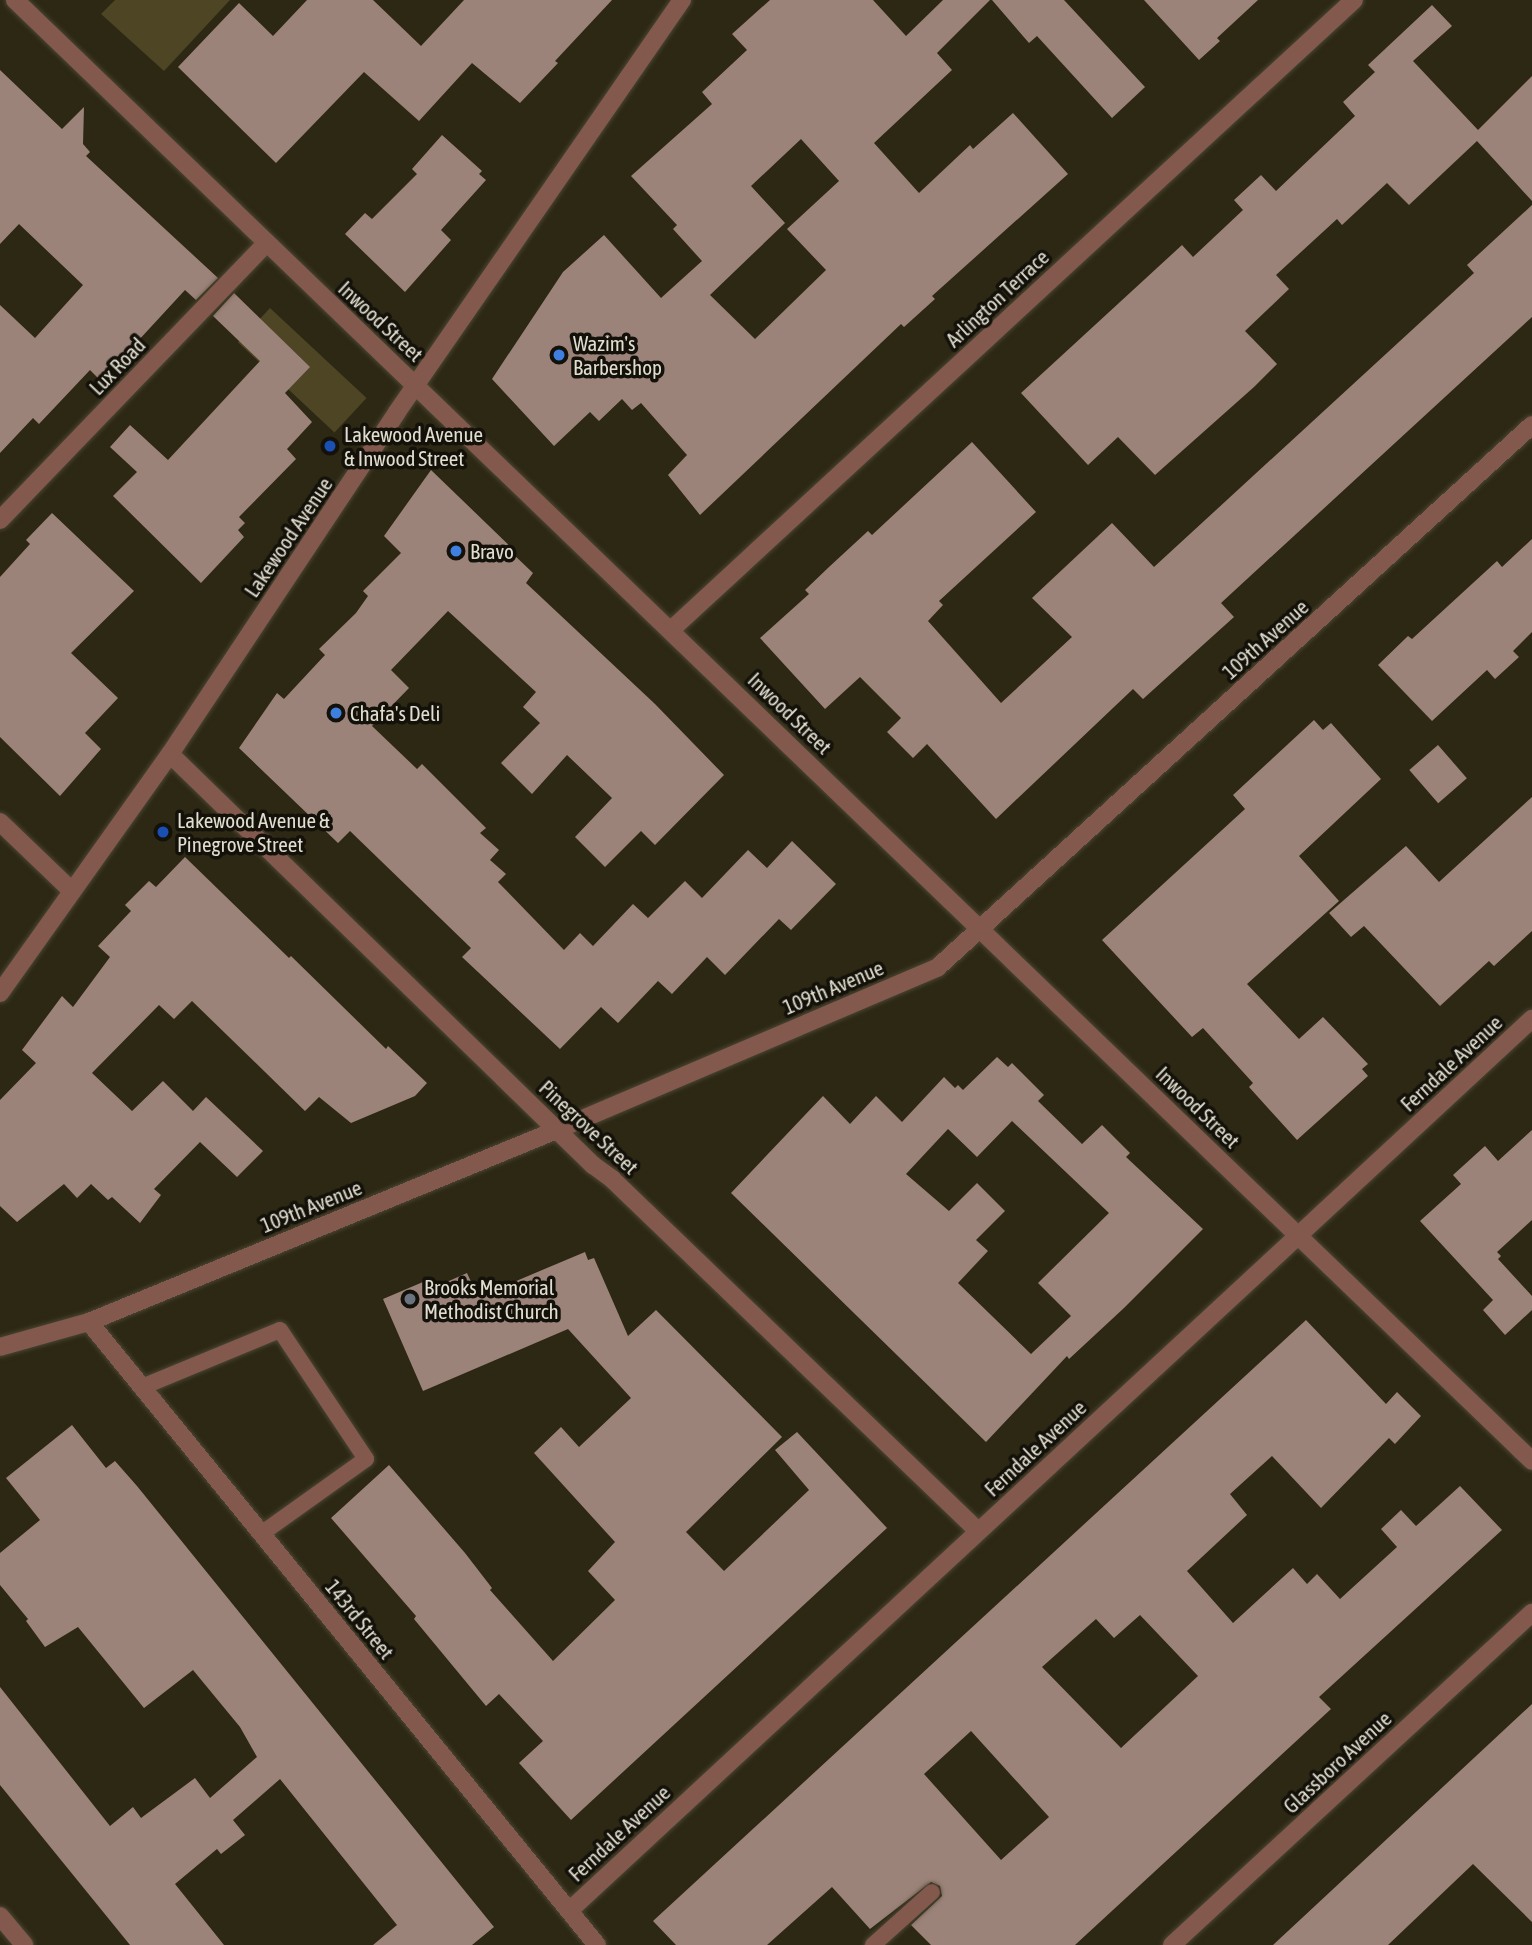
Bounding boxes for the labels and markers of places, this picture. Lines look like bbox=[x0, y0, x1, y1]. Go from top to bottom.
place label: Wazim's Barbershop bbox=[573, 330, 662, 380]
marker: Wazim's Barbershop bbox=[551, 347, 567, 363]
place label: Lakewood Avenue & Inwood Street bbox=[344, 421, 483, 471]
marker: Lakewood Avenue & Inwood Street bbox=[322, 438, 338, 454]
place label: Bravo bbox=[470, 538, 514, 564]
marker: Bravo bbox=[448, 543, 464, 559]
place label: Chafa's Deli bbox=[350, 700, 440, 726]
marker: Chafa's Deli bbox=[328, 705, 344, 721]
place label: Lakewood Avenue & Pinegrove Street bbox=[177, 807, 330, 857]
marker: Lakewood Avenue & Pinegrove Street bbox=[155, 824, 171, 840]
place label: Brooks Memorial Methodist Church bbox=[424, 1274, 559, 1324]
marker: Brooks Memorial Methodist Church bbox=[402, 1291, 418, 1307]

